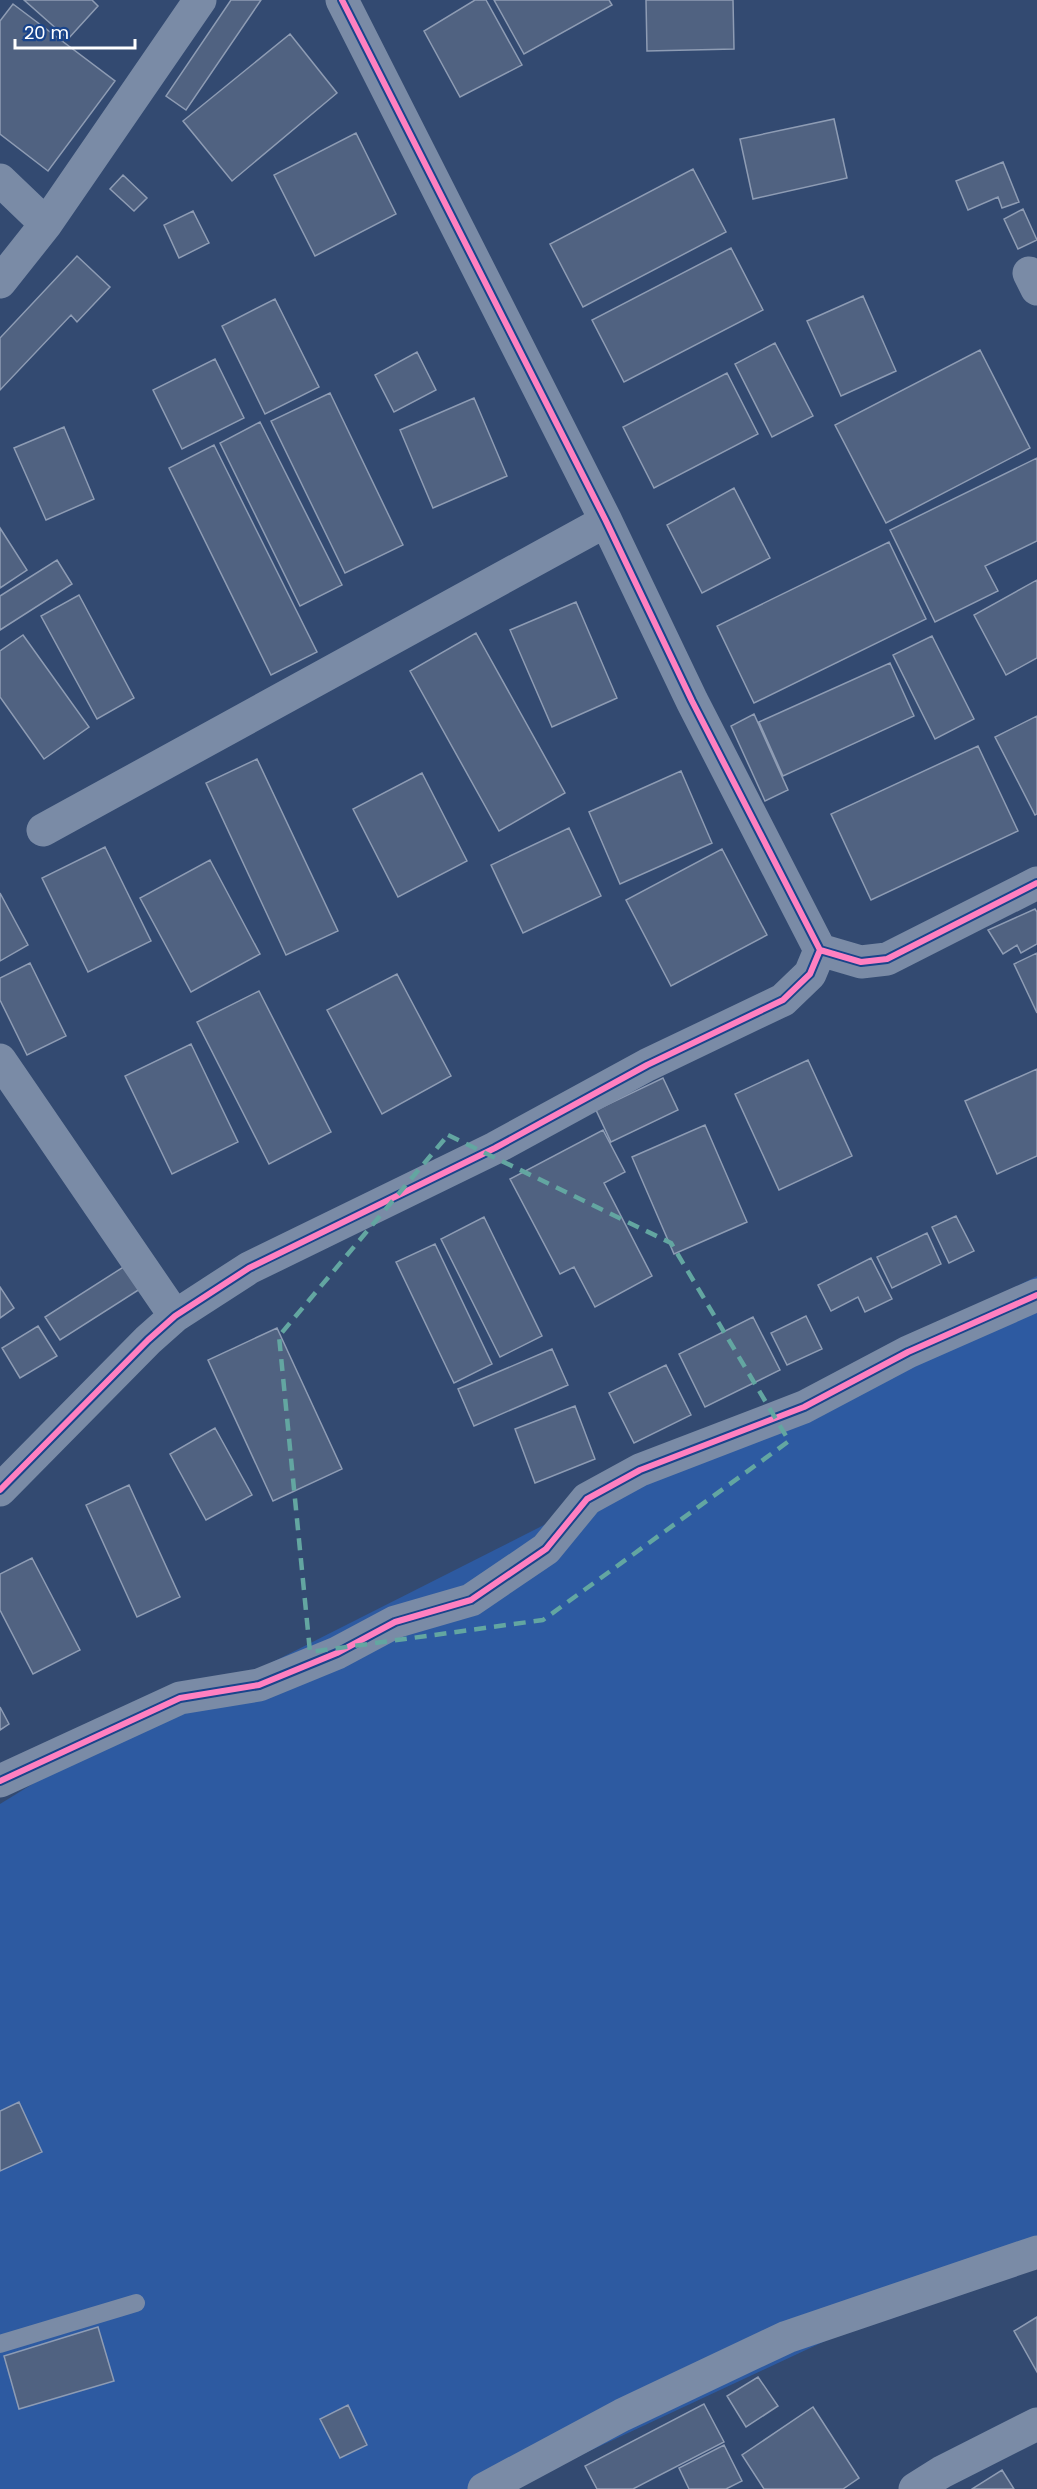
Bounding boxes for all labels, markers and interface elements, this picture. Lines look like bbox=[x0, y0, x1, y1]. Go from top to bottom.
scale bar bbox=[15, 12, 135, 50]
text: 20 m bbox=[24, 20, 69, 45]

